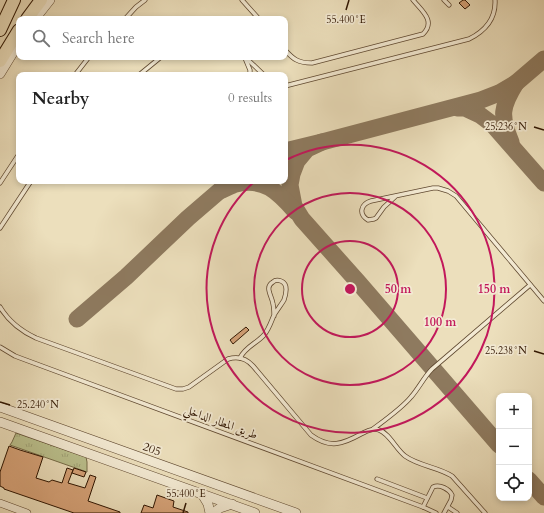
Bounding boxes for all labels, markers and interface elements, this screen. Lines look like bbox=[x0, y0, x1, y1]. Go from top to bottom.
text: 55.400°E bbox=[326, 13, 366, 27]
search box bbox=[16, 16, 288, 60]
icon: search bbox=[30, 27, 52, 49]
text: Search here bbox=[62, 28, 135, 48]
text: Nearby bbox=[32, 87, 89, 110]
text: 0 results bbox=[228, 89, 272, 107]
text: 25.236°N bbox=[485, 120, 527, 134]
text: 50 m bbox=[385, 281, 412, 297]
text: 150 m bbox=[478, 281, 511, 297]
centre of rings bbox=[343, 282, 357, 296]
text: 100 m bbox=[424, 314, 457, 330]
text: 25.238°N bbox=[485, 344, 527, 358]
map controls bbox=[496, 393, 532, 501]
button: + bbox=[496, 393, 532, 429]
text: 25.240°N bbox=[17, 398, 59, 412]
street label: طريق المطار الداخلي bbox=[181, 401, 260, 447]
button: − bbox=[496, 429, 532, 465]
street label: 205 bbox=[141, 438, 163, 460]
button: locate bbox=[496, 465, 532, 501]
text: 55.400°E bbox=[166, 487, 206, 501]

